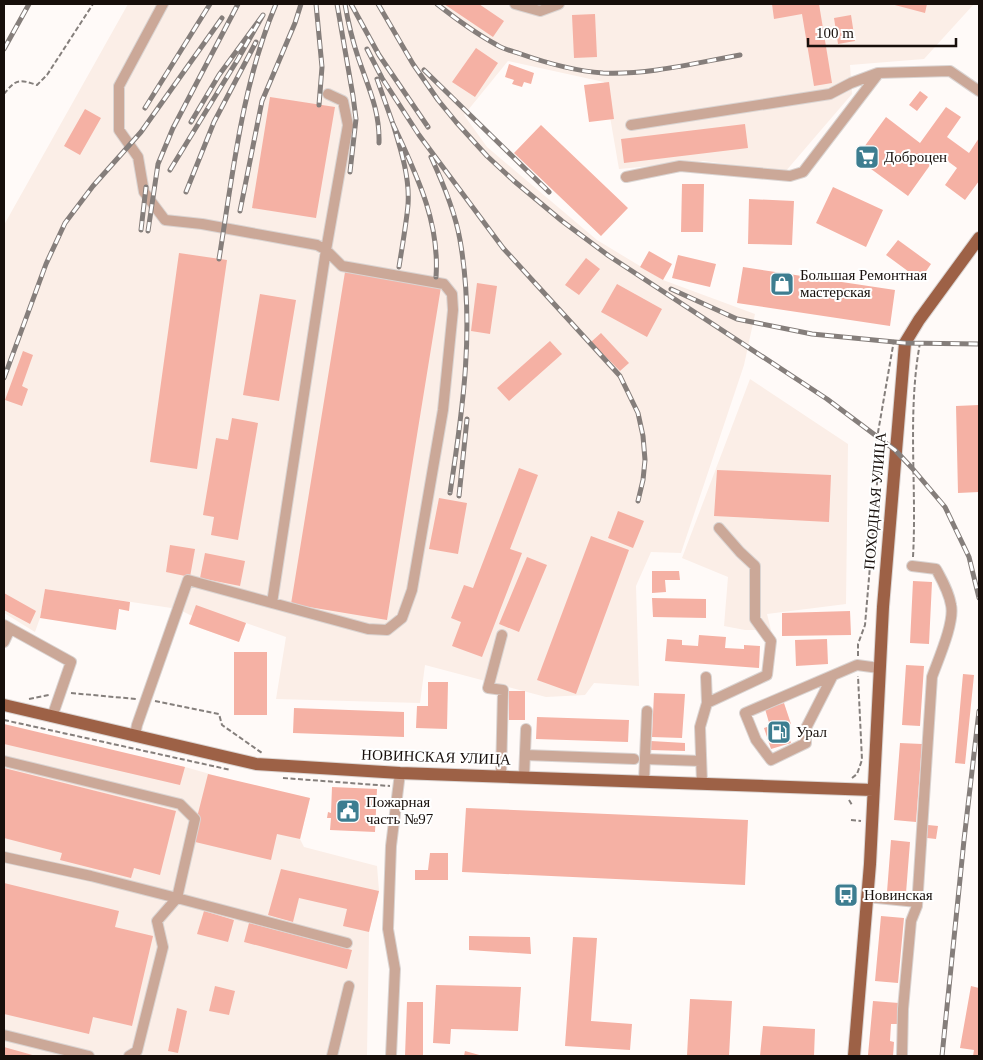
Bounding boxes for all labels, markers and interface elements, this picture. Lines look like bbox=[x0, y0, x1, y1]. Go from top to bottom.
scale bar bbox=[808, 15, 956, 47]
text: 100 m bbox=[816, 25, 854, 41]
supermarket icon: Доброцен bbox=[854, 144, 880, 170]
place label: Доброцен bbox=[884, 149, 947, 165]
place label: Большая Ремонтная мастерская bbox=[800, 267, 927, 300]
shop icon: Большая Ремонтная мастерская bbox=[769, 271, 795, 297]
street label: ПОХОДНАЯ УЛИЦА bbox=[861, 431, 889, 570]
fuel station icon: Урал bbox=[766, 719, 792, 745]
place label: Урал bbox=[796, 724, 828, 740]
street label: НОВИНСКАЯ УЛИЦА bbox=[361, 746, 511, 768]
place label: Пожарная часть №97 bbox=[366, 794, 434, 827]
public building icon: Пожарная часть №97 bbox=[335, 798, 361, 824]
bus stop icon: Новинская bbox=[833, 882, 859, 908]
place label: Новинская bbox=[864, 887, 933, 903]

